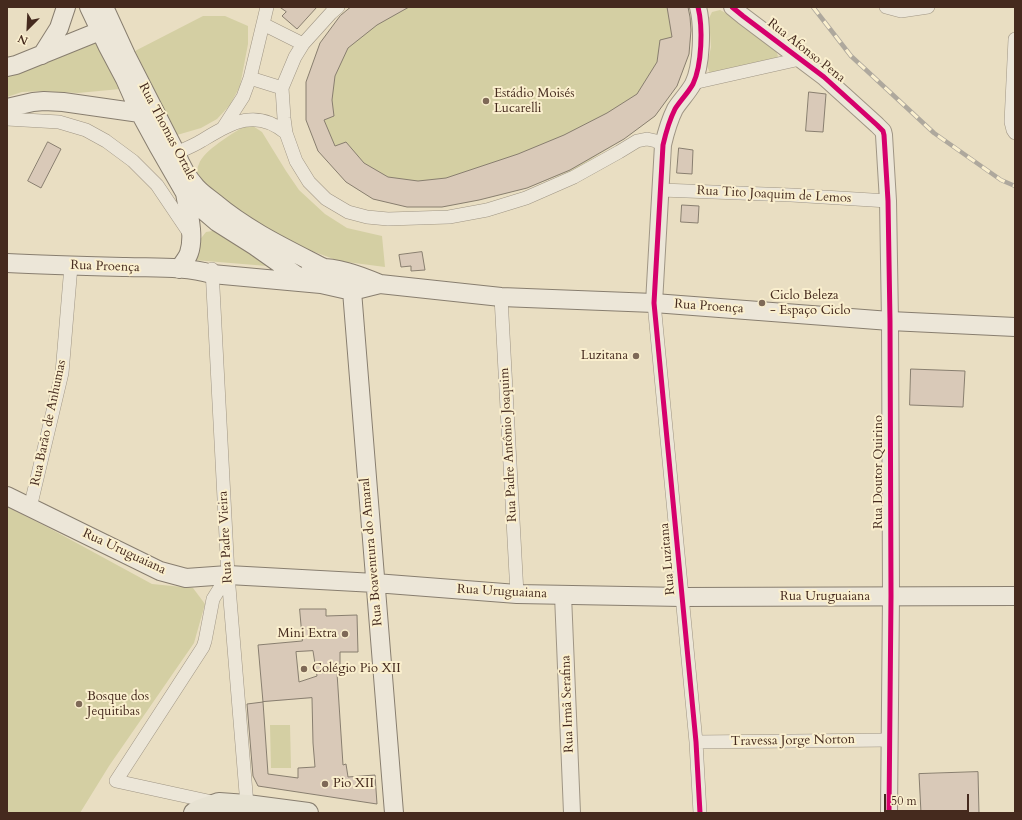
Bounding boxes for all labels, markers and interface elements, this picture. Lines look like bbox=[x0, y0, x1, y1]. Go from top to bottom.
north arrow bbox=[8, 8, 48, 48]
street label: Rua Afonso Pena bbox=[764, 16, 848, 86]
text: N bbox=[16, 31, 30, 48]
street label: Rua Thomas Ortale bbox=[135, 81, 199, 183]
place label: Estádio Moisés Lucarelli bbox=[494, 86, 575, 117]
marker: Estádio Moisés Lucarelli bbox=[481, 96, 491, 106]
street label: Rua Tito Joaquim de Lemos bbox=[696, 183, 852, 207]
street label: Rua Proença bbox=[70, 258, 140, 276]
place label: Ciclo Beleza - Espaço Ciclo bbox=[770, 288, 851, 319]
street label: Rua Proença bbox=[674, 297, 744, 317]
marker: Ciclo Beleza - Espaço Ciclo bbox=[757, 298, 767, 308]
place label: Luzitana bbox=[581, 348, 628, 364]
marker: Luzitana bbox=[631, 351, 641, 361]
street label: Rua Barão de Anhumas bbox=[28, 358, 70, 488]
street label: Rua Padre Antônio Joaquim bbox=[497, 367, 521, 523]
street label: Rua Doutor Quirino bbox=[871, 415, 887, 529]
street label: Rua Boaventura do Amaral bbox=[358, 477, 386, 627]
street label: Rua Padre Vieira bbox=[216, 490, 236, 584]
street label: Rua Luzitana bbox=[657, 522, 679, 596]
street label: Rua Uruguaiana bbox=[80, 526, 168, 578]
street label: Rua Uruguaiana bbox=[457, 582, 547, 602]
street label: Rua Uruguaiana bbox=[780, 589, 870, 605]
place label: Mini Extra bbox=[278, 626, 337, 642]
marker: Mini Extra bbox=[340, 629, 350, 639]
street label: Rua Irmã Serafina bbox=[559, 655, 577, 753]
place label: Colégio Pio XII bbox=[312, 661, 401, 677]
marker: Colégio Pio XII bbox=[299, 664, 309, 674]
place label: Bosque dos Jequitibas bbox=[87, 689, 149, 720]
marker: Bosque dos Jequitibas bbox=[74, 699, 84, 709]
street label: Travessa Jorge Norton bbox=[731, 732, 855, 750]
place label: Pio XII bbox=[333, 776, 374, 792]
marker: Pio XII bbox=[320, 779, 330, 789]
scale bar bbox=[886, 786, 971, 812]
text: 50 m bbox=[891, 793, 917, 809]

